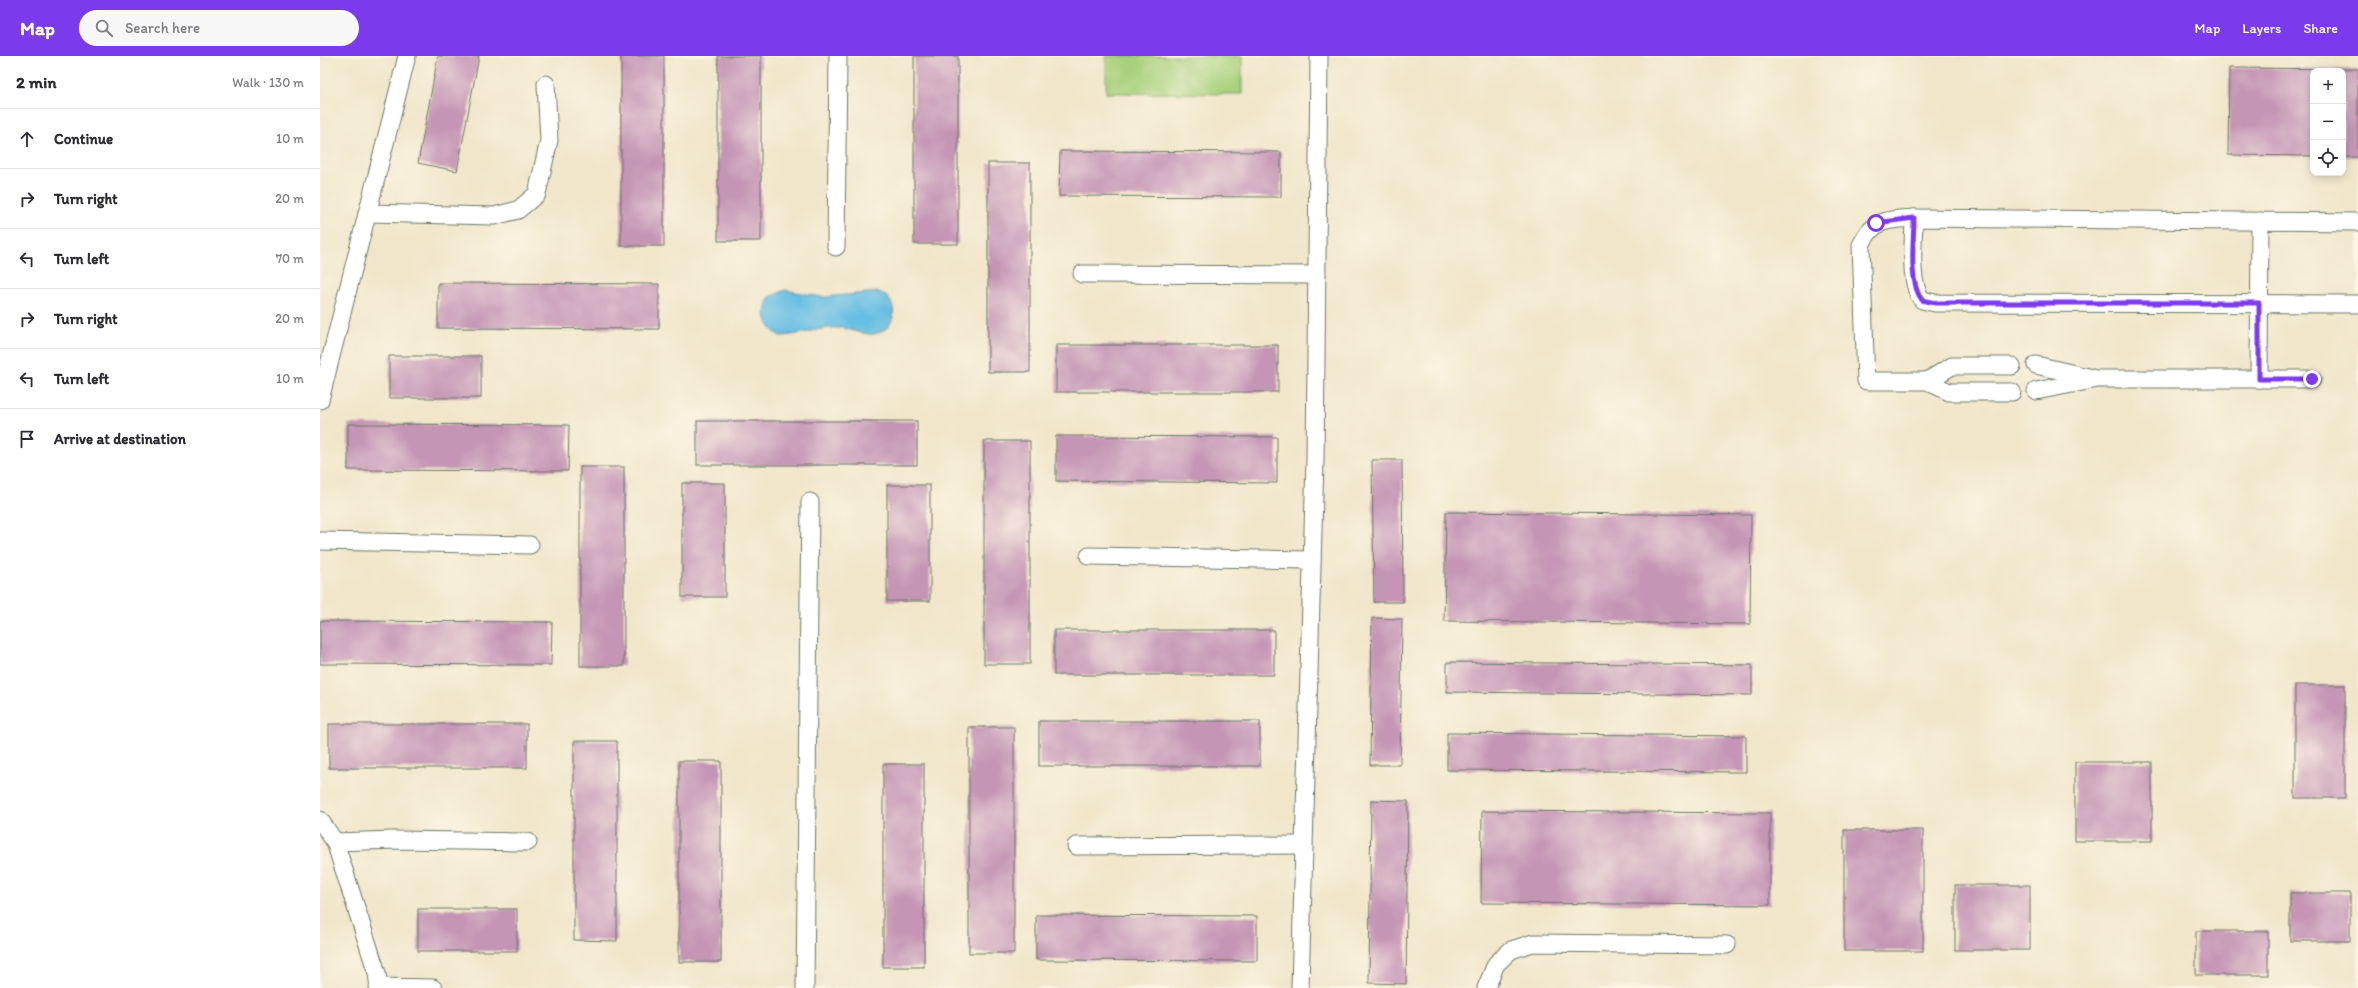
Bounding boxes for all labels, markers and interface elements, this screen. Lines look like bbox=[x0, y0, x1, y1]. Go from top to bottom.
search box bbox=[79, 10, 359, 46]
text: Map bbox=[20, 17, 55, 40]
icon: search bbox=[93, 17, 115, 39]
text: Search here bbox=[125, 19, 200, 37]
text: Map bbox=[2195, 20, 2220, 37]
text: Layers bbox=[2242, 20, 2281, 37]
text: Share bbox=[2303, 20, 2338, 37]
map controls bbox=[2310, 68, 2346, 176]
button: + bbox=[2310, 68, 2346, 104]
text: 2 min bbox=[16, 72, 56, 92]
text: Walk · 130 m bbox=[232, 75, 304, 90]
button: − bbox=[2310, 104, 2346, 140]
icon: ahead bbox=[16, 128, 38, 150]
text: Continue bbox=[54, 130, 113, 148]
text: 10 m bbox=[276, 131, 304, 146]
button: locate bbox=[2310, 140, 2346, 176]
icon: right bbox=[16, 188, 38, 210]
text: Turn right bbox=[54, 190, 118, 208]
text: 20 m bbox=[275, 191, 304, 206]
route start bbox=[1867, 214, 1885, 232]
icon: left bbox=[16, 248, 38, 270]
text: Turn left bbox=[54, 250, 109, 268]
text: 70 m bbox=[276, 251, 304, 266]
icon: right bbox=[16, 308, 38, 330]
text: Turn right bbox=[54, 310, 118, 328]
text: 20 m bbox=[275, 311, 304, 326]
icon: left bbox=[16, 368, 38, 390]
text: Turn left bbox=[54, 370, 109, 388]
route end bbox=[2303, 370, 2321, 388]
text: 10 m bbox=[276, 371, 304, 386]
icon: arrive bbox=[16, 428, 38, 450]
text: Arrive at destination bbox=[54, 430, 186, 448]

